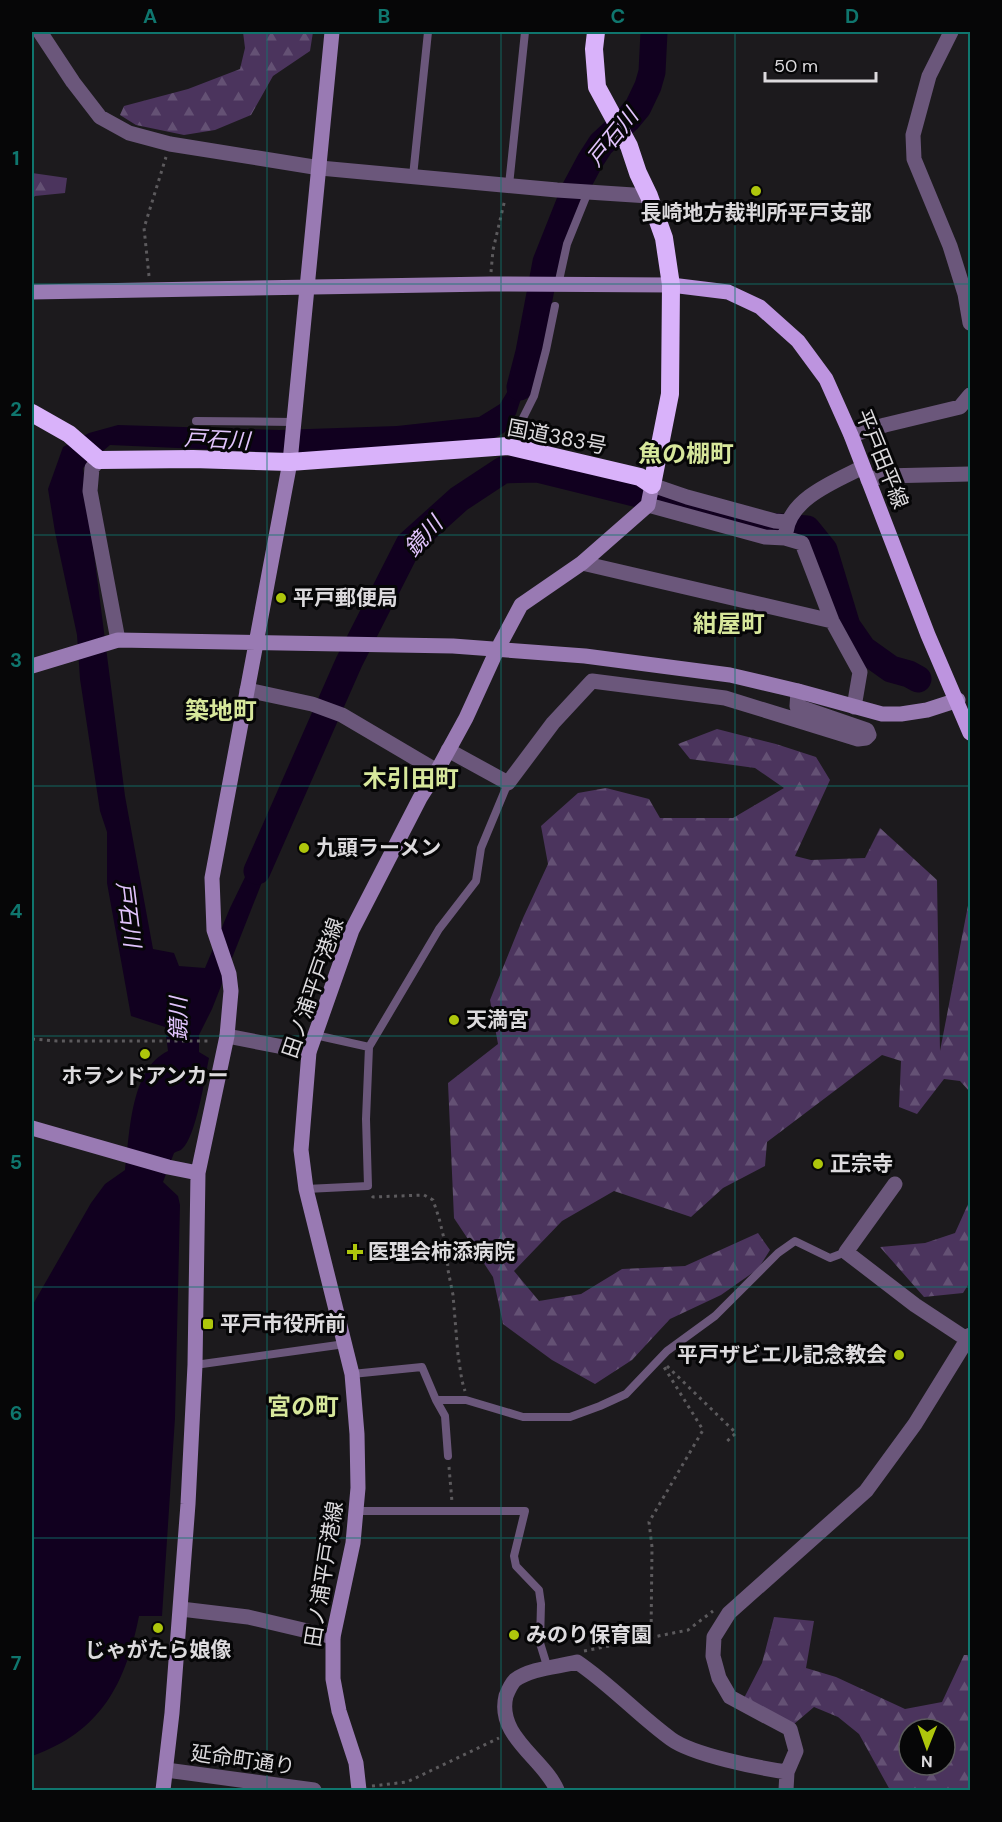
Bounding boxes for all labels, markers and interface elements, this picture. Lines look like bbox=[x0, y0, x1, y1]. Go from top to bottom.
text: A bbox=[143, 3, 157, 29]
text: B bbox=[378, 3, 390, 29]
text: C bbox=[611, 3, 625, 29]
text: D bbox=[845, 3, 859, 29]
scale bar bbox=[765, 45, 876, 83]
text: 50 m bbox=[774, 54, 818, 78]
water label: 戸石川 bbox=[580, 101, 646, 172]
text: 1 bbox=[12, 145, 20, 171]
marker: 長崎地方裁判所平戸支部 bbox=[749, 184, 763, 198]
place label: 長崎地方裁判所平戸支部 bbox=[641, 199, 872, 227]
text: 2 bbox=[10, 396, 22, 422]
street label: 平戸田平線 bbox=[849, 405, 915, 513]
street label: 国道383号 bbox=[505, 414, 609, 460]
water label: 戸石川 bbox=[183, 423, 253, 456]
district label: 魚の棚町 bbox=[638, 438, 734, 469]
water label: 鏡川 bbox=[398, 509, 450, 562]
place label: 平戸郵便局 bbox=[293, 584, 398, 612]
marker: 平戸郵便局 bbox=[274, 591, 288, 605]
district label: 紺屋町 bbox=[693, 608, 765, 639]
text: 3 bbox=[10, 647, 22, 673]
district label: 築地町 bbox=[185, 695, 257, 726]
district label: 木引田町 bbox=[363, 763, 459, 794]
place label: 九頭ラーメン bbox=[316, 834, 441, 862]
marker: 九頭ラーメン bbox=[297, 841, 311, 855]
water label: 戸石川 bbox=[110, 880, 147, 951]
text: 4 bbox=[10, 898, 23, 924]
street label: 田ノ浦平戸港線 bbox=[276, 914, 350, 1062]
water label: 鏡川 bbox=[164, 995, 193, 1041]
place label: 天満宮 bbox=[466, 1006, 529, 1034]
marker: 天満宮 bbox=[447, 1013, 461, 1027]
marker: ホランドアンカー bbox=[138, 1047, 152, 1061]
place label: ホランドアンカー bbox=[61, 1062, 229, 1090]
text: 5 bbox=[10, 1149, 22, 1175]
place label: 正宗寺 bbox=[830, 1150, 893, 1178]
marker: 正宗寺 bbox=[811, 1157, 825, 1171]
place label: 医理会柿添病院 bbox=[368, 1238, 515, 1266]
marker: 医理会柿添病院 bbox=[346, 1243, 364, 1261]
place label: 平戸市役所前 bbox=[220, 1310, 346, 1338]
marker: 平戸市役所前 bbox=[201, 1317, 215, 1331]
place label: 平戸ザビエル記念教会 bbox=[677, 1341, 887, 1369]
marker: 平戸ザビエル記念教会 bbox=[892, 1348, 906, 1362]
district label: 宮の町 bbox=[267, 1391, 339, 1422]
text: 6 bbox=[10, 1400, 22, 1426]
street label: 田ノ浦平戸港線 bbox=[299, 1499, 349, 1649]
marker: じゃがたら娘像 bbox=[151, 1621, 165, 1635]
place label: みのり保育園 bbox=[526, 1621, 652, 1649]
marker: みのり保育園 bbox=[507, 1628, 521, 1642]
place label: じゃがたら娘像 bbox=[85, 1636, 232, 1664]
text: 7 bbox=[11, 1650, 22, 1676]
north arrow bbox=[897, 1717, 957, 1777]
street label: 延命町通り bbox=[189, 1739, 297, 1781]
text: N bbox=[921, 1751, 933, 1772]

